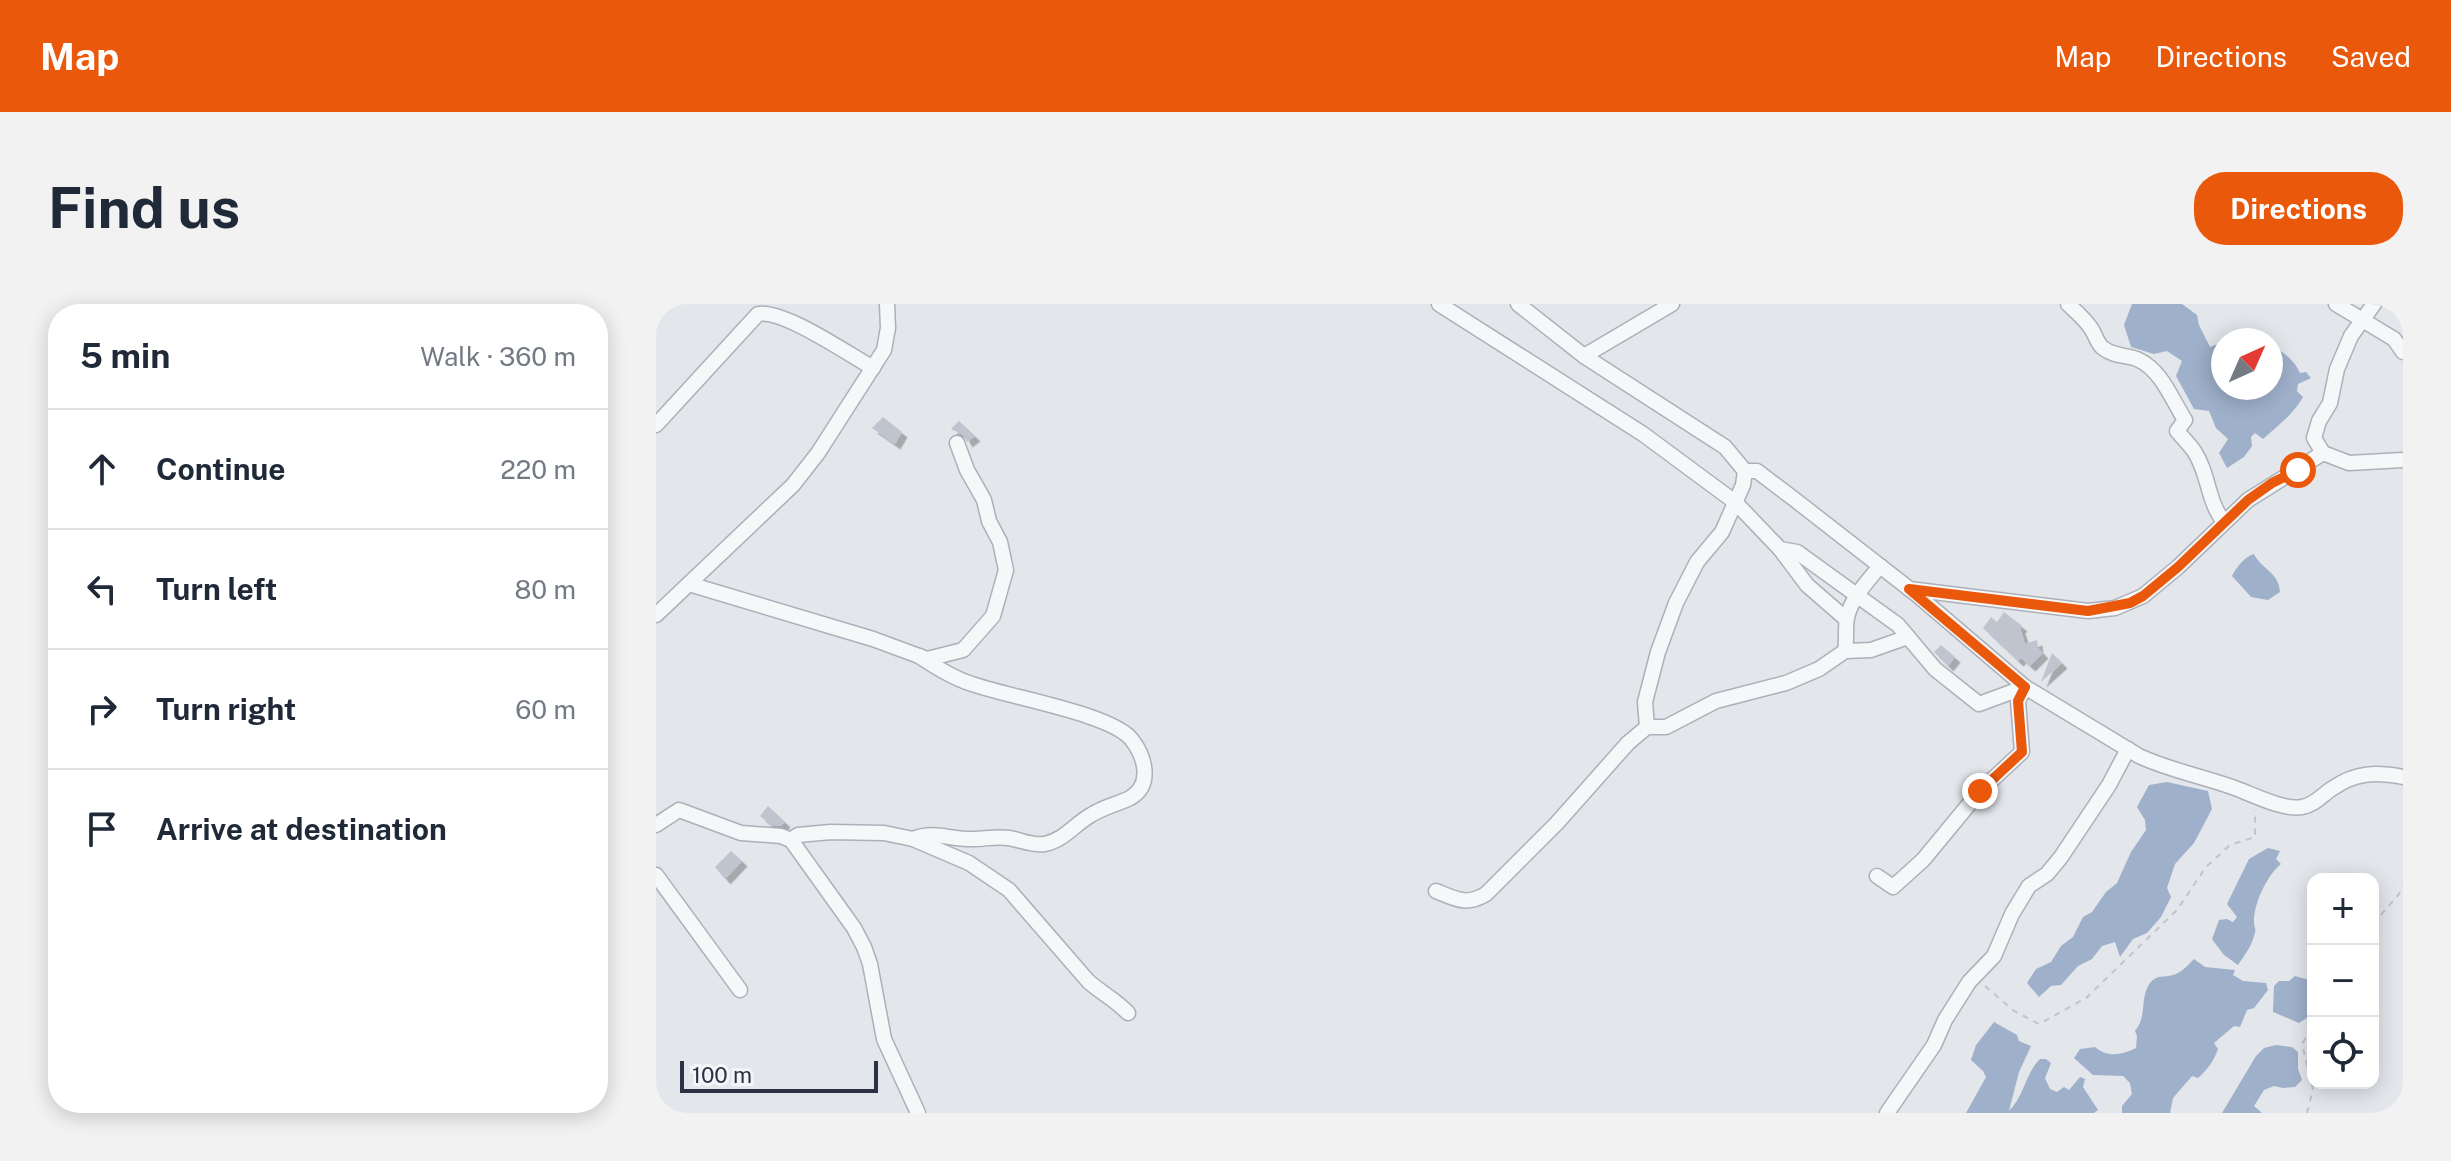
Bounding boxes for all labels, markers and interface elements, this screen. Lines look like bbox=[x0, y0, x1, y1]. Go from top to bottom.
text: Map bbox=[40, 34, 119, 79]
text: Map bbox=[2055, 40, 2111, 73]
text: Directions bbox=[2155, 40, 2287, 73]
text: Saved bbox=[2331, 40, 2411, 73]
button: Directions bbox=[2194, 172, 2403, 245]
text: Find us bbox=[48, 175, 240, 241]
north arrow bbox=[2211, 328, 2283, 400]
text: 5 min bbox=[80, 336, 170, 376]
text: Walk · 360 m bbox=[420, 341, 576, 372]
icon: ahead bbox=[80, 447, 124, 491]
text: Continue bbox=[156, 451, 286, 487]
route start bbox=[2280, 452, 2316, 488]
text: 220 m bbox=[500, 454, 576, 485]
icon: left bbox=[80, 567, 124, 611]
text: Turn left bbox=[156, 571, 277, 607]
text: 80 m bbox=[515, 574, 576, 605]
icon: right bbox=[80, 687, 124, 731]
text: Turn right bbox=[156, 691, 296, 727]
text: 60 m bbox=[515, 694, 576, 725]
route end bbox=[1962, 773, 1998, 809]
icon: arrive bbox=[80, 807, 124, 851]
text: Arrive at destination bbox=[156, 811, 447, 847]
map controls bbox=[2307, 873, 2379, 1089]
button: + bbox=[2307, 873, 2379, 945]
button: − bbox=[2307, 945, 2379, 1017]
button: locate bbox=[2307, 1017, 2379, 1089]
scale bar bbox=[680, 1057, 878, 1093]
text: 100 m bbox=[692, 1062, 752, 1088]

